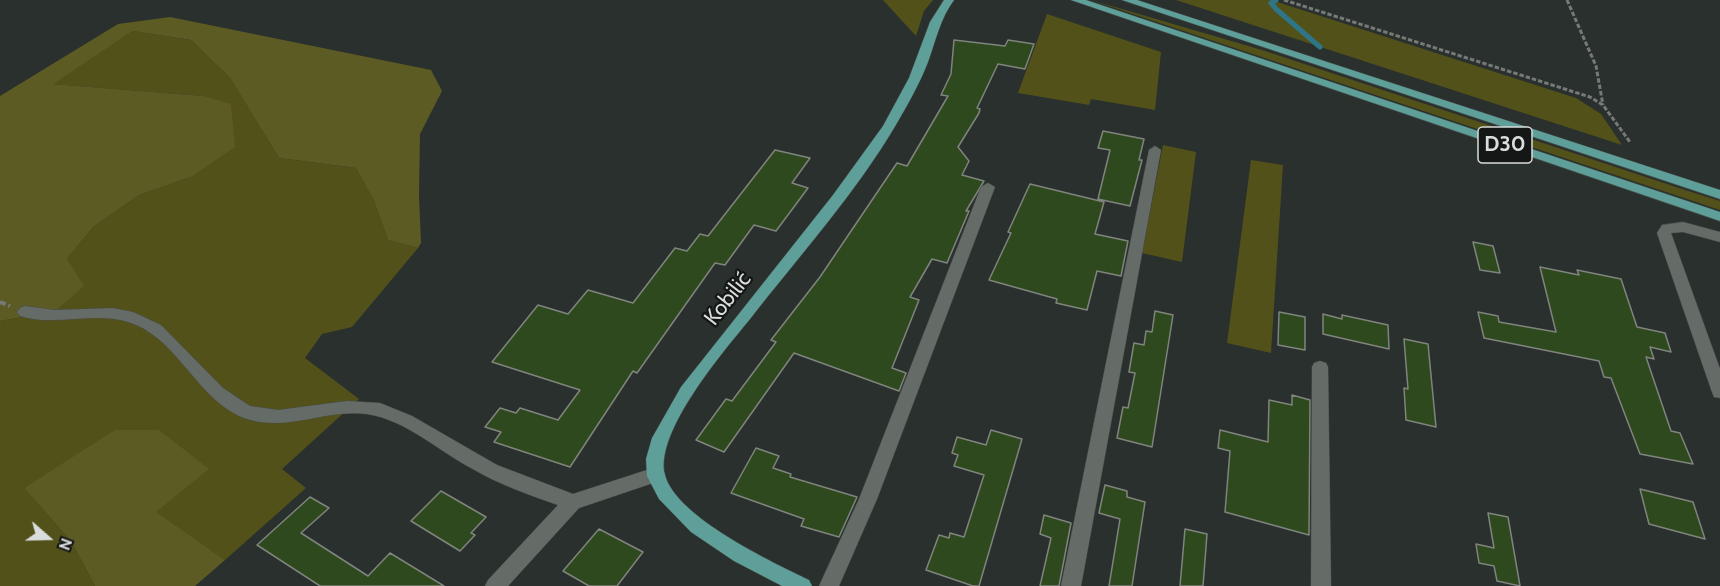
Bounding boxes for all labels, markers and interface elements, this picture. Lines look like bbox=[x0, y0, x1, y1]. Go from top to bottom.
road number: D30 bbox=[1478, 127, 1532, 163]
street label: Kobilić bbox=[699, 267, 757, 331]
north arrow bbox=[18, 508, 78, 568]
text: N bbox=[55, 536, 76, 553]

